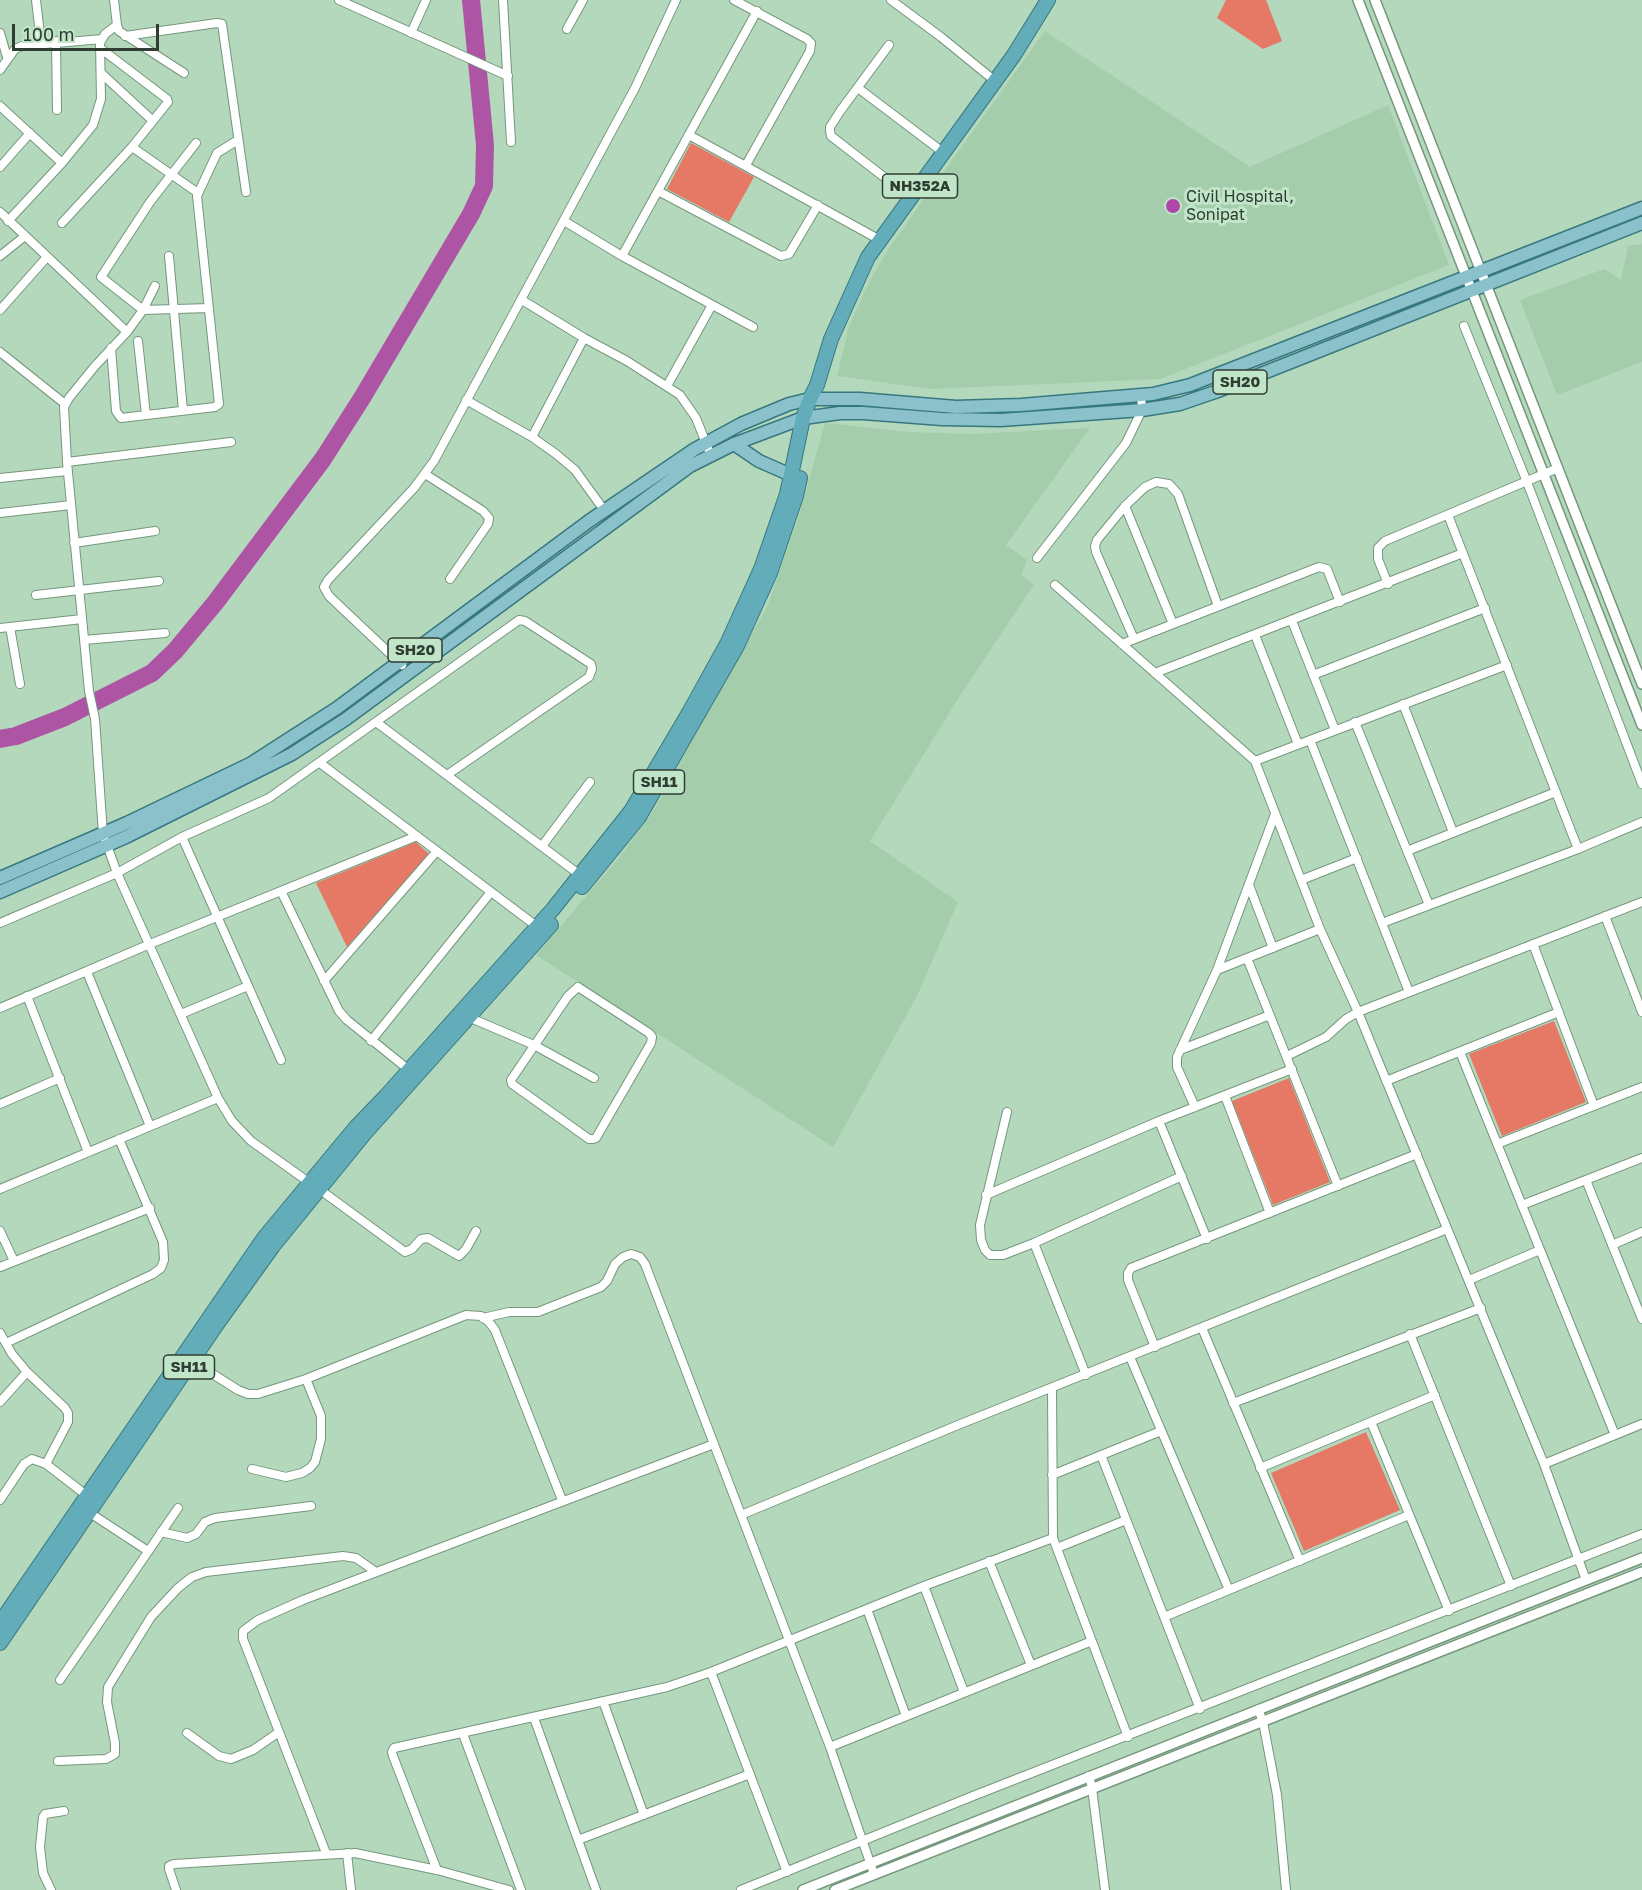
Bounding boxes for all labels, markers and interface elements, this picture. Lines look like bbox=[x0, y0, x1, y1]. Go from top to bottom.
scale bar bbox=[15, 12, 162, 50]
text: 100 m bbox=[23, 23, 74, 45]
road number: NH352A bbox=[882, 174, 958, 198]
place label: Civil Hospital, Sonipat bbox=[1186, 187, 1294, 225]
marker: Civil Hospital, Sonipat bbox=[1164, 197, 1182, 215]
road number: SH20 bbox=[1213, 370, 1267, 394]
road number: SH20 bbox=[388, 638, 442, 662]
road number: SH11 bbox=[634, 770, 684, 794]
road number: SH11 bbox=[164, 1355, 214, 1379]

